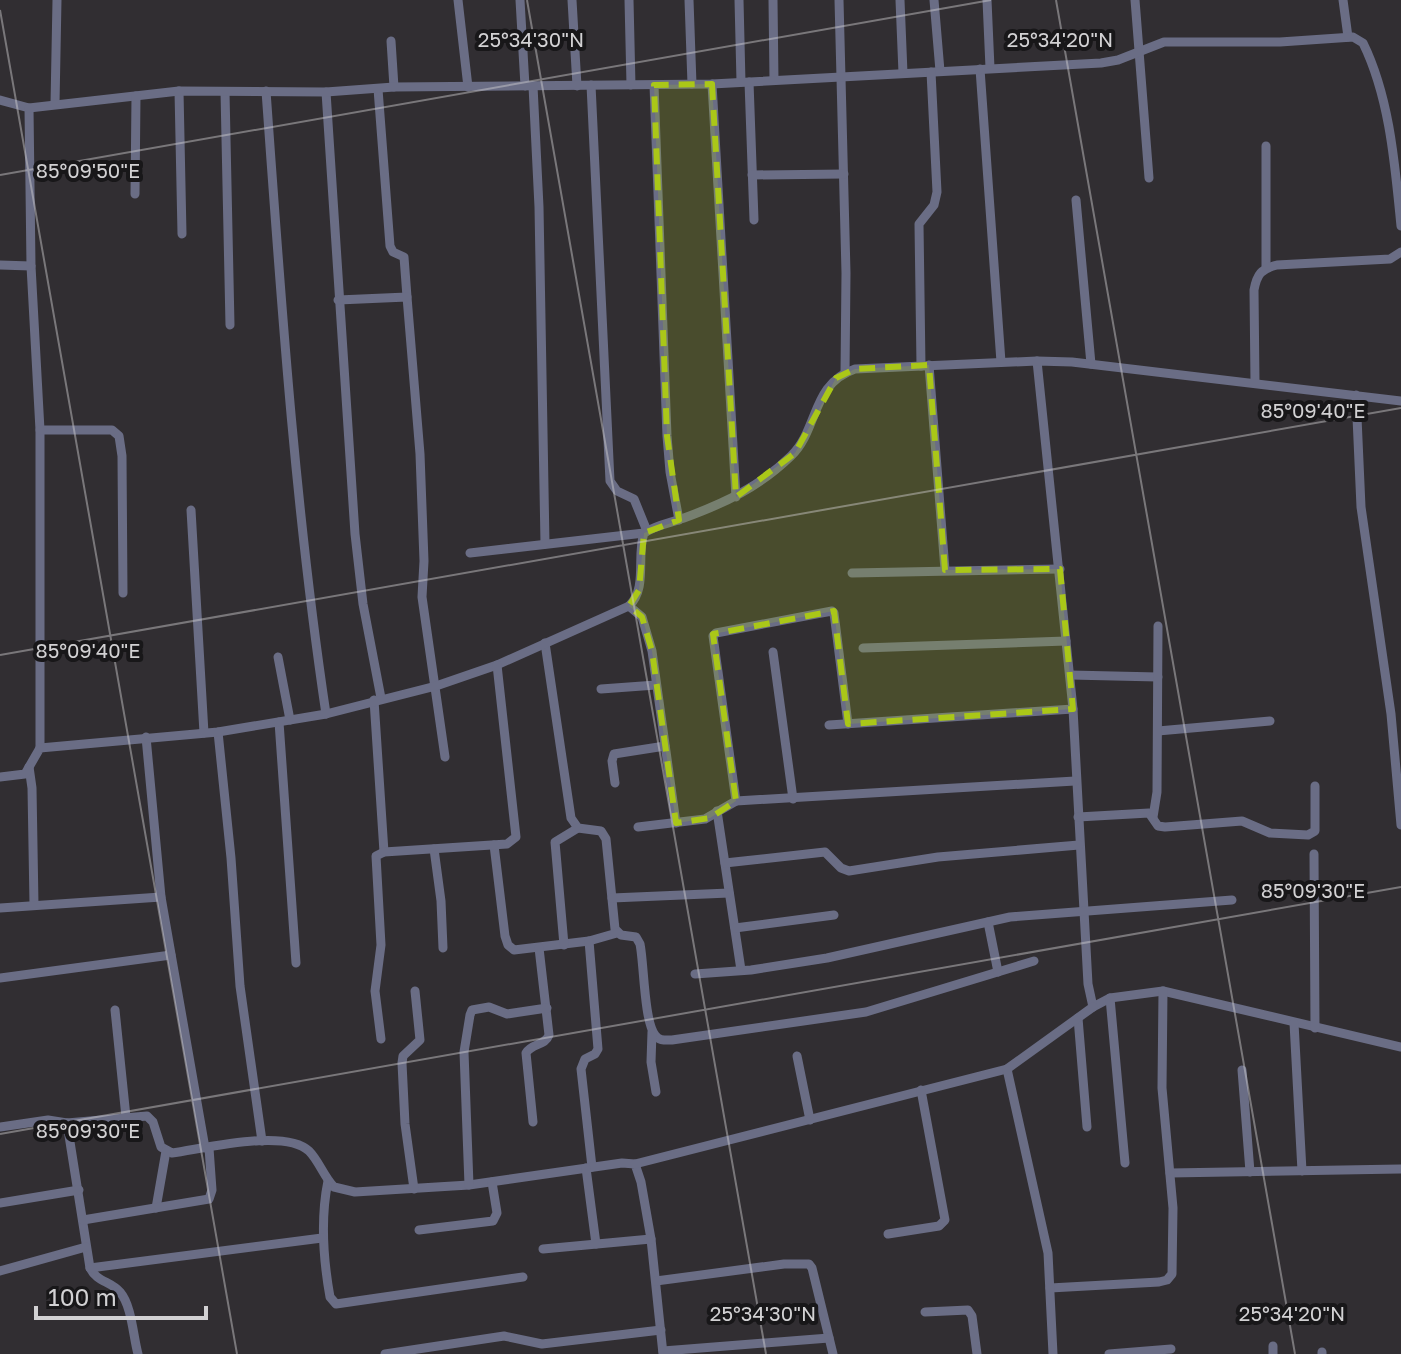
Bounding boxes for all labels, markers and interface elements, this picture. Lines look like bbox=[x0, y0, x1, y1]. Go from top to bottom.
text: 25°34'30"N bbox=[478, 27, 584, 51]
text: 25°34'20"N bbox=[1007, 27, 1113, 51]
text: 85°09'50"E bbox=[36, 158, 140, 182]
text: 85°09'40"E bbox=[1260, 398, 1366, 422]
text: 85°09'40"E bbox=[35, 638, 141, 662]
text: 85°09'30"E bbox=[1261, 878, 1365, 902]
text: 85°09'30"E bbox=[36, 1118, 140, 1142]
scale bar bbox=[36, 1270, 206, 1320]
text: 100 m bbox=[48, 1282, 117, 1311]
text: 25°34'30"N bbox=[710, 1301, 816, 1325]
text: 25°34'20"N bbox=[1239, 1301, 1345, 1325]

